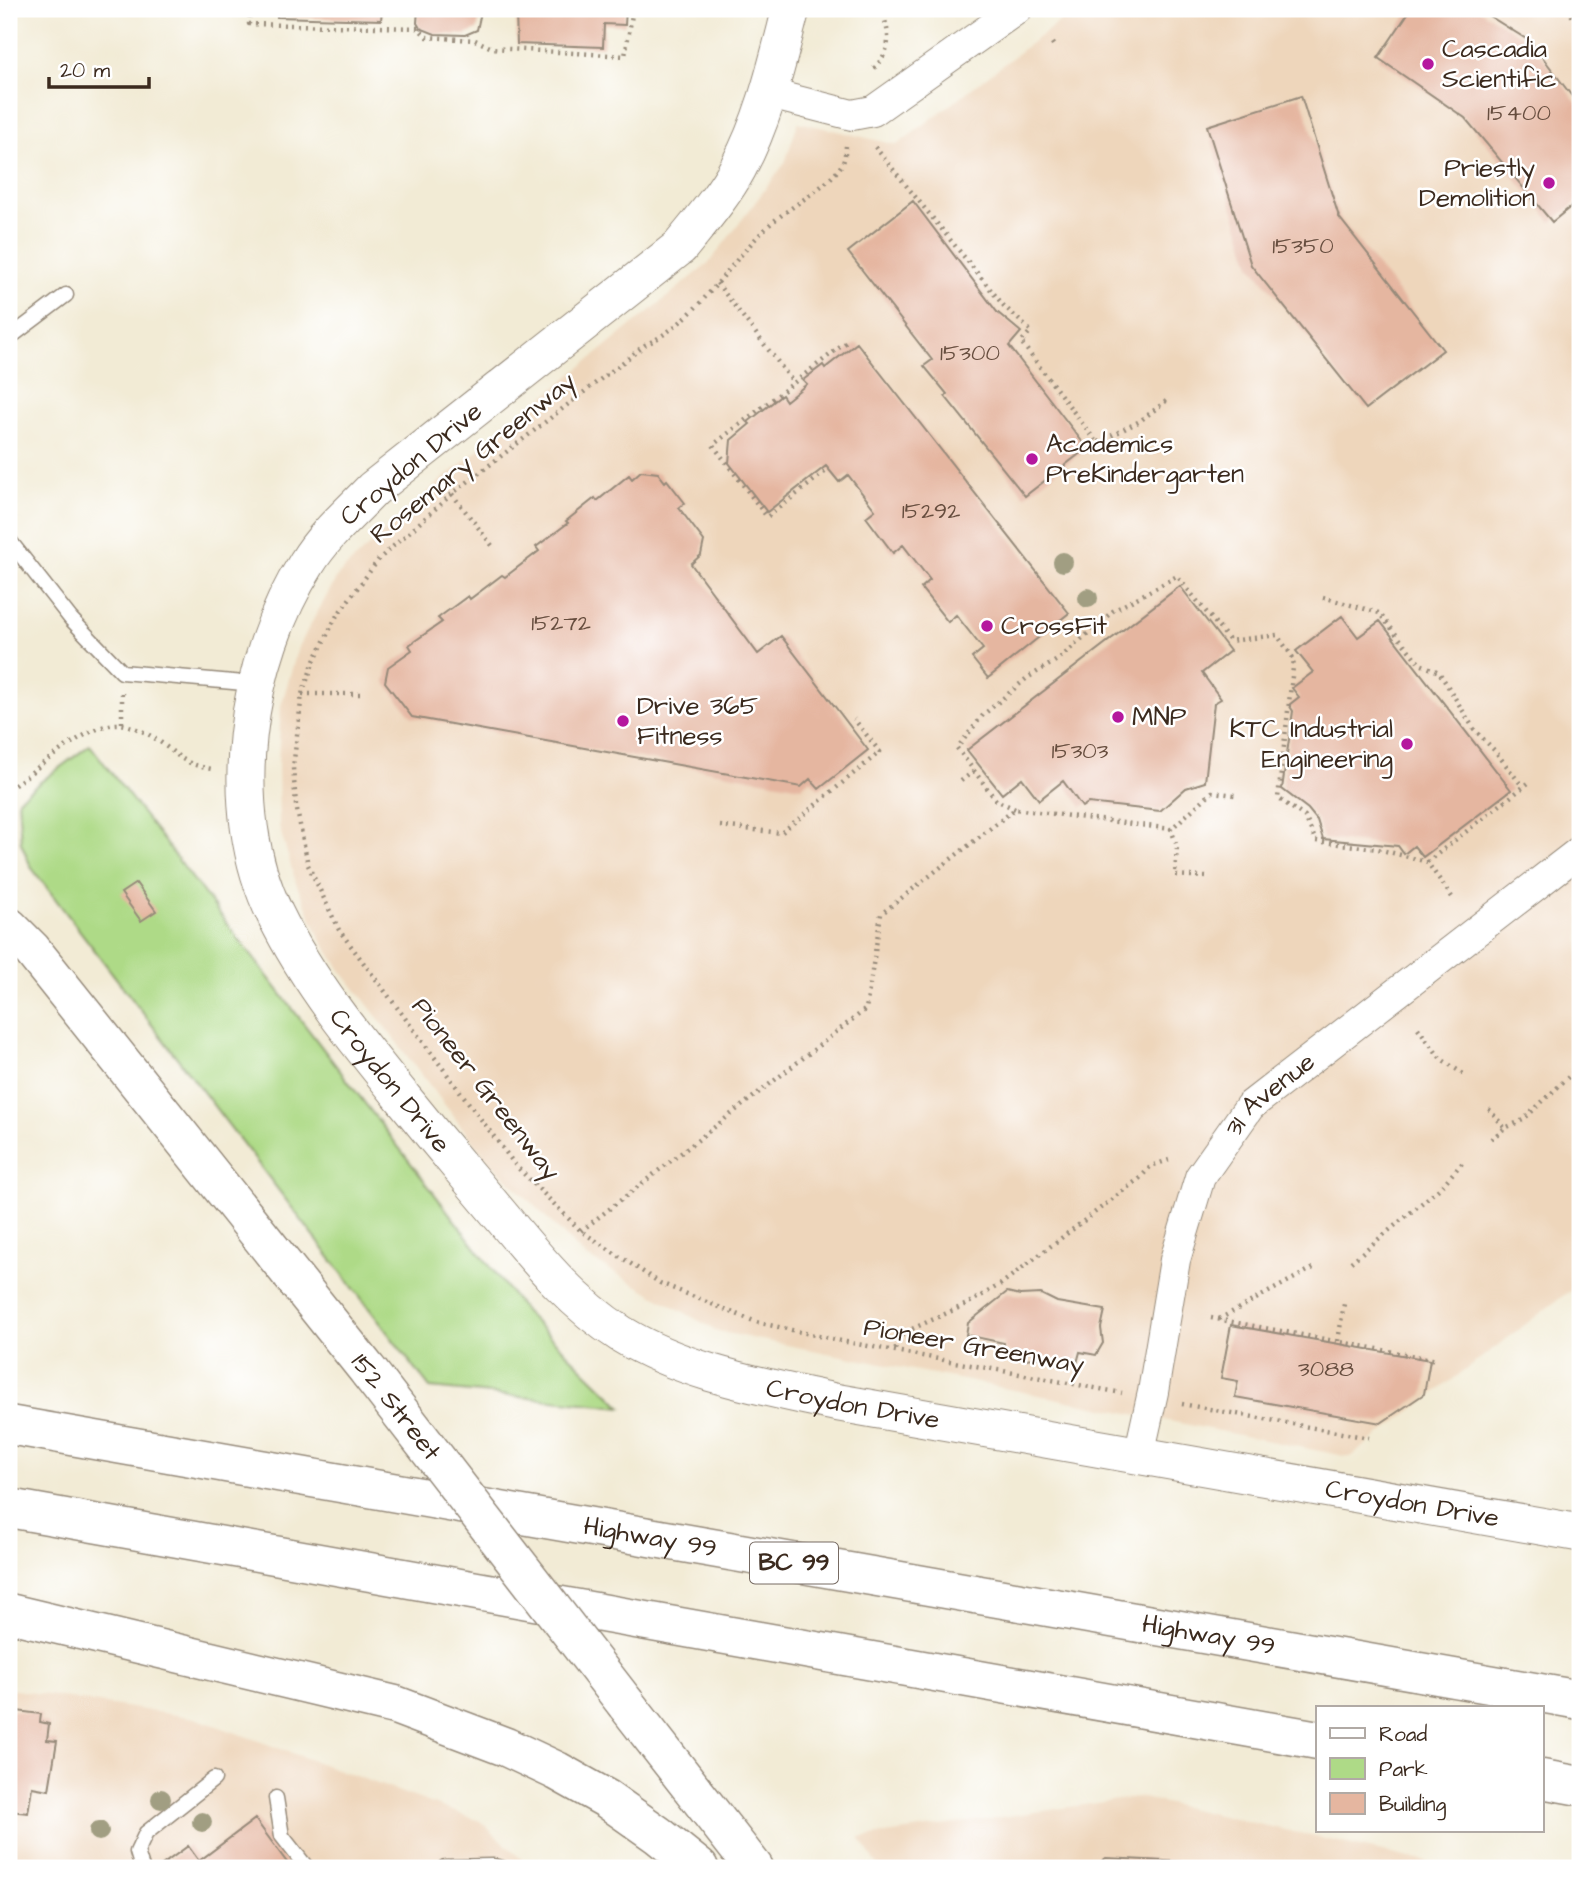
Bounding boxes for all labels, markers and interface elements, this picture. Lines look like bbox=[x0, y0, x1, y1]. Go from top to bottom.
place label: Cascadia Scientific bbox=[1442, 31, 1556, 97]
scale bar bbox=[49, 46, 149, 90]
text: 20 m bbox=[60, 56, 111, 85]
marker: Cascadia Scientific bbox=[1420, 56, 1436, 72]
house number: 15400 bbox=[1487, 97, 1551, 129]
place label: Priestly Demolition bbox=[1419, 150, 1535, 216]
marker: Priestly Demolition bbox=[1541, 175, 1557, 191]
house number: 15350 bbox=[1272, 230, 1334, 262]
house number: 15300 bbox=[940, 337, 1000, 369]
street label: Rosemary Greenway bbox=[363, 364, 585, 554]
street label: Croydon Drive bbox=[332, 394, 491, 536]
place label: Academics PreKindergarten bbox=[1046, 426, 1244, 494]
marker: Academics PreKindergarten bbox=[1024, 451, 1040, 467]
house number: 15292 bbox=[902, 495, 960, 527]
house number: 15272 bbox=[531, 607, 591, 639]
place label: CrossFit bbox=[1001, 608, 1107, 644]
marker: CrossFit bbox=[979, 618, 995, 634]
place label: Drive 365 Fitness bbox=[637, 688, 758, 754]
place label: MNP bbox=[1132, 699, 1187, 735]
marker: MNP bbox=[1110, 709, 1126, 725]
place label: KTC Industrial Engineering bbox=[1230, 711, 1393, 779]
marker: Drive 365 Fitness bbox=[615, 713, 631, 729]
house number: 15303 bbox=[1051, 735, 1109, 767]
marker: KTC Industrial Engineering bbox=[1399, 736, 1415, 752]
street label: Pioneer Greenway bbox=[402, 990, 569, 1189]
street label: Croydon Drive bbox=[321, 1001, 459, 1161]
street label: 31 Avenue bbox=[1216, 1044, 1323, 1144]
street label: Pioneer Greenway bbox=[861, 1309, 1087, 1385]
street label: 152 Street bbox=[343, 1346, 450, 1469]
house number: 3088 bbox=[1298, 1353, 1354, 1385]
street label: Croydon Drive bbox=[763, 1370, 942, 1438]
street label: Croydon Drive bbox=[1323, 1471, 1502, 1536]
street label: Highway 99 bbox=[581, 1508, 720, 1567]
road number: BC 99 bbox=[750, 1542, 838, 1583]
street label: Highway 99 bbox=[1139, 1606, 1278, 1664]
legend bbox=[1316, 1706, 1544, 1832]
text: Road bbox=[1379, 1720, 1427, 1749]
text: Park bbox=[1379, 1755, 1428, 1784]
text: Building bbox=[1379, 1790, 1447, 1821]

